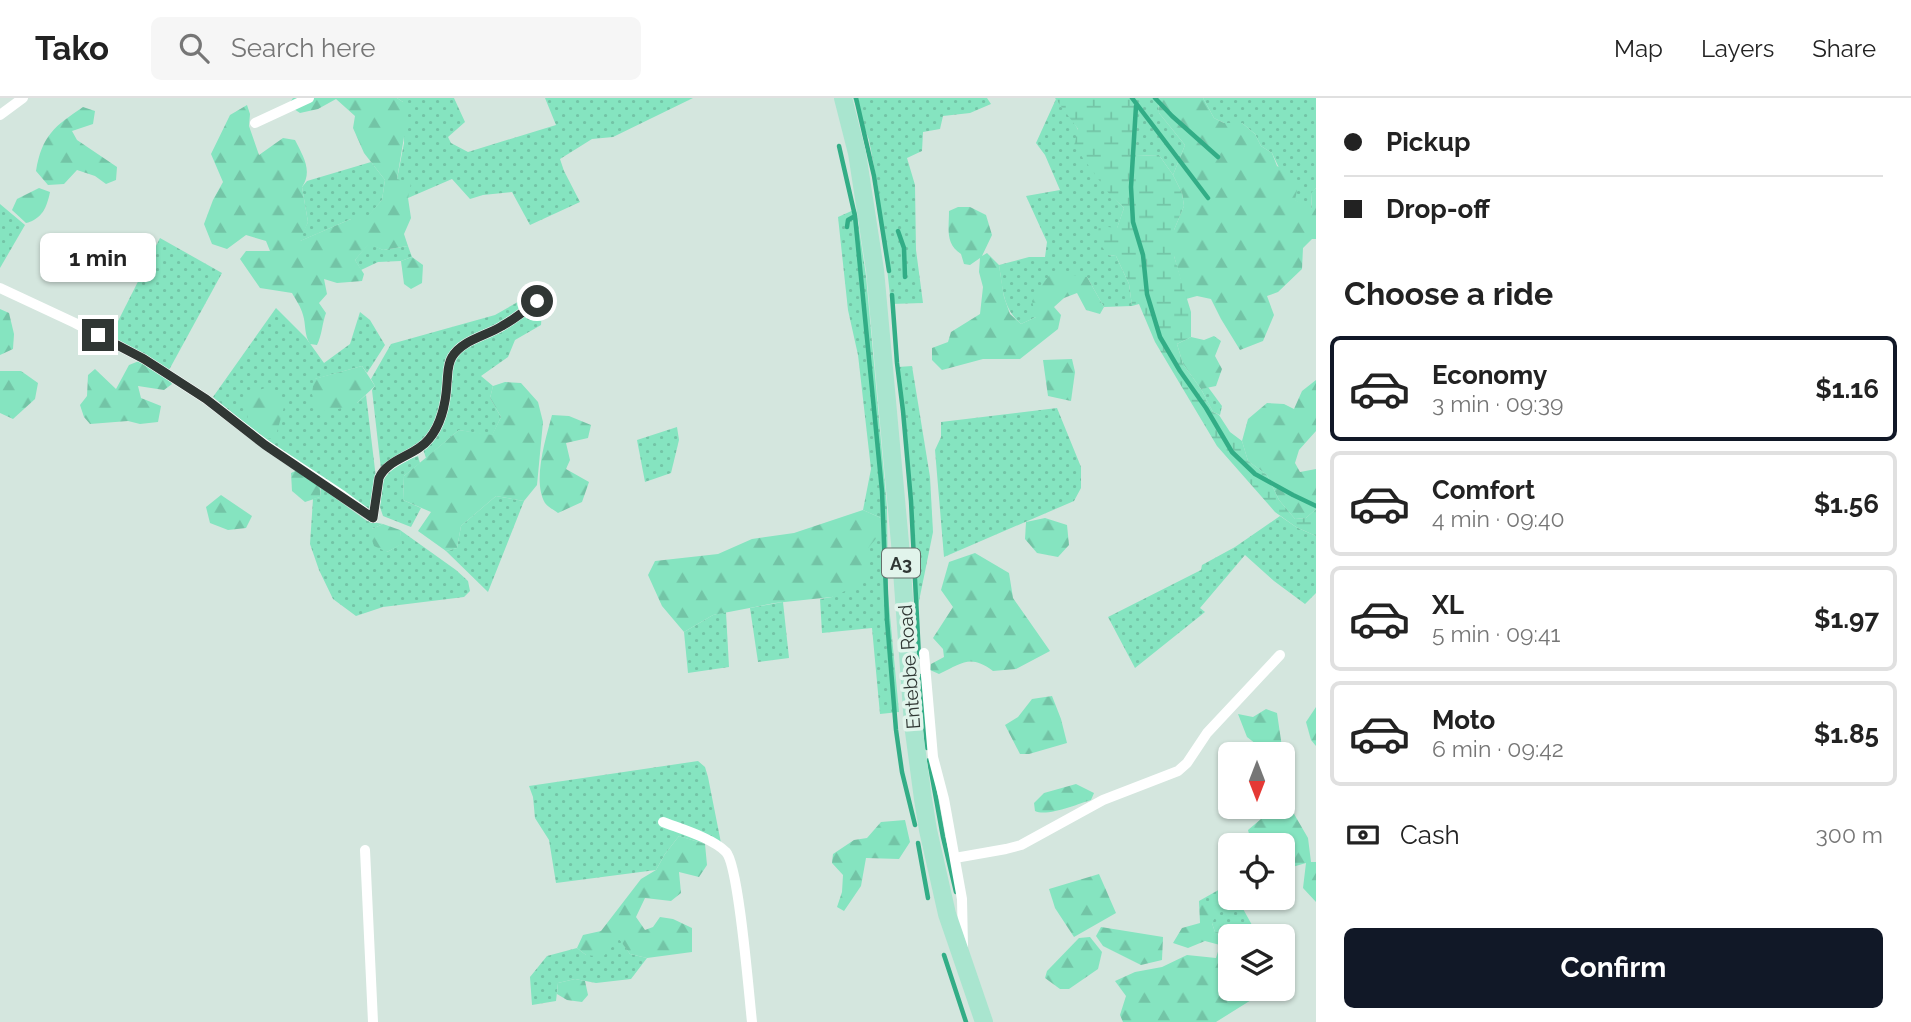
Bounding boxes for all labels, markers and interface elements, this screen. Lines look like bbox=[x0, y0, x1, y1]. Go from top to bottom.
search box bbox=[151, 17, 641, 80]
text: Tako bbox=[35, 29, 109, 68]
icon: search bbox=[175, 29, 213, 67]
text: Search here bbox=[231, 33, 375, 63]
text: Map bbox=[1614, 34, 1663, 63]
text: Layers bbox=[1701, 34, 1774, 63]
text: Share bbox=[1812, 34, 1876, 63]
text: Pickup bbox=[1386, 127, 1471, 157]
text: Drop-off bbox=[1386, 194, 1490, 224]
callout: 1 min bbox=[40, 233, 156, 282]
text: 1 min bbox=[69, 244, 127, 271]
text: Choose a ride bbox=[1344, 275, 1553, 312]
route start bbox=[521, 285, 553, 317]
route end bbox=[82, 319, 114, 351]
icon: car bbox=[1348, 357, 1411, 420]
text: Economy bbox=[1432, 360, 1547, 390]
text: $1.16 bbox=[1815, 374, 1879, 404]
text: 3 min · 09:39 bbox=[1432, 390, 1563, 417]
icon: car bbox=[1348, 472, 1411, 535]
text: Comfort bbox=[1432, 475, 1535, 505]
text: $1.56 bbox=[1814, 489, 1879, 519]
text: 4 min · 09:40 bbox=[1432, 505, 1565, 532]
road number: A3 bbox=[882, 548, 920, 578]
icon: car bbox=[1348, 587, 1411, 650]
text: XL bbox=[1432, 590, 1464, 620]
street label: Entebbe Road bbox=[894, 604, 924, 730]
text: $1.97 bbox=[1814, 604, 1879, 634]
text: 5 min · 09:41 bbox=[1432, 620, 1560, 647]
icon: car bbox=[1348, 702, 1411, 765]
text: Moto bbox=[1432, 705, 1495, 735]
text: $1.85 bbox=[1814, 719, 1879, 749]
text: 6 min · 09:42 bbox=[1432, 735, 1564, 762]
north arrow bbox=[1218, 742, 1295, 819]
map controls bbox=[1218, 742, 1295, 1001]
icon: cash bbox=[1344, 816, 1382, 854]
text: Cash bbox=[1400, 820, 1460, 850]
text: 300 m bbox=[1816, 821, 1883, 848]
button: locate bbox=[1218, 833, 1295, 910]
button: layers bbox=[1218, 924, 1295, 1001]
button: Confirm bbox=[1344, 928, 1883, 1008]

